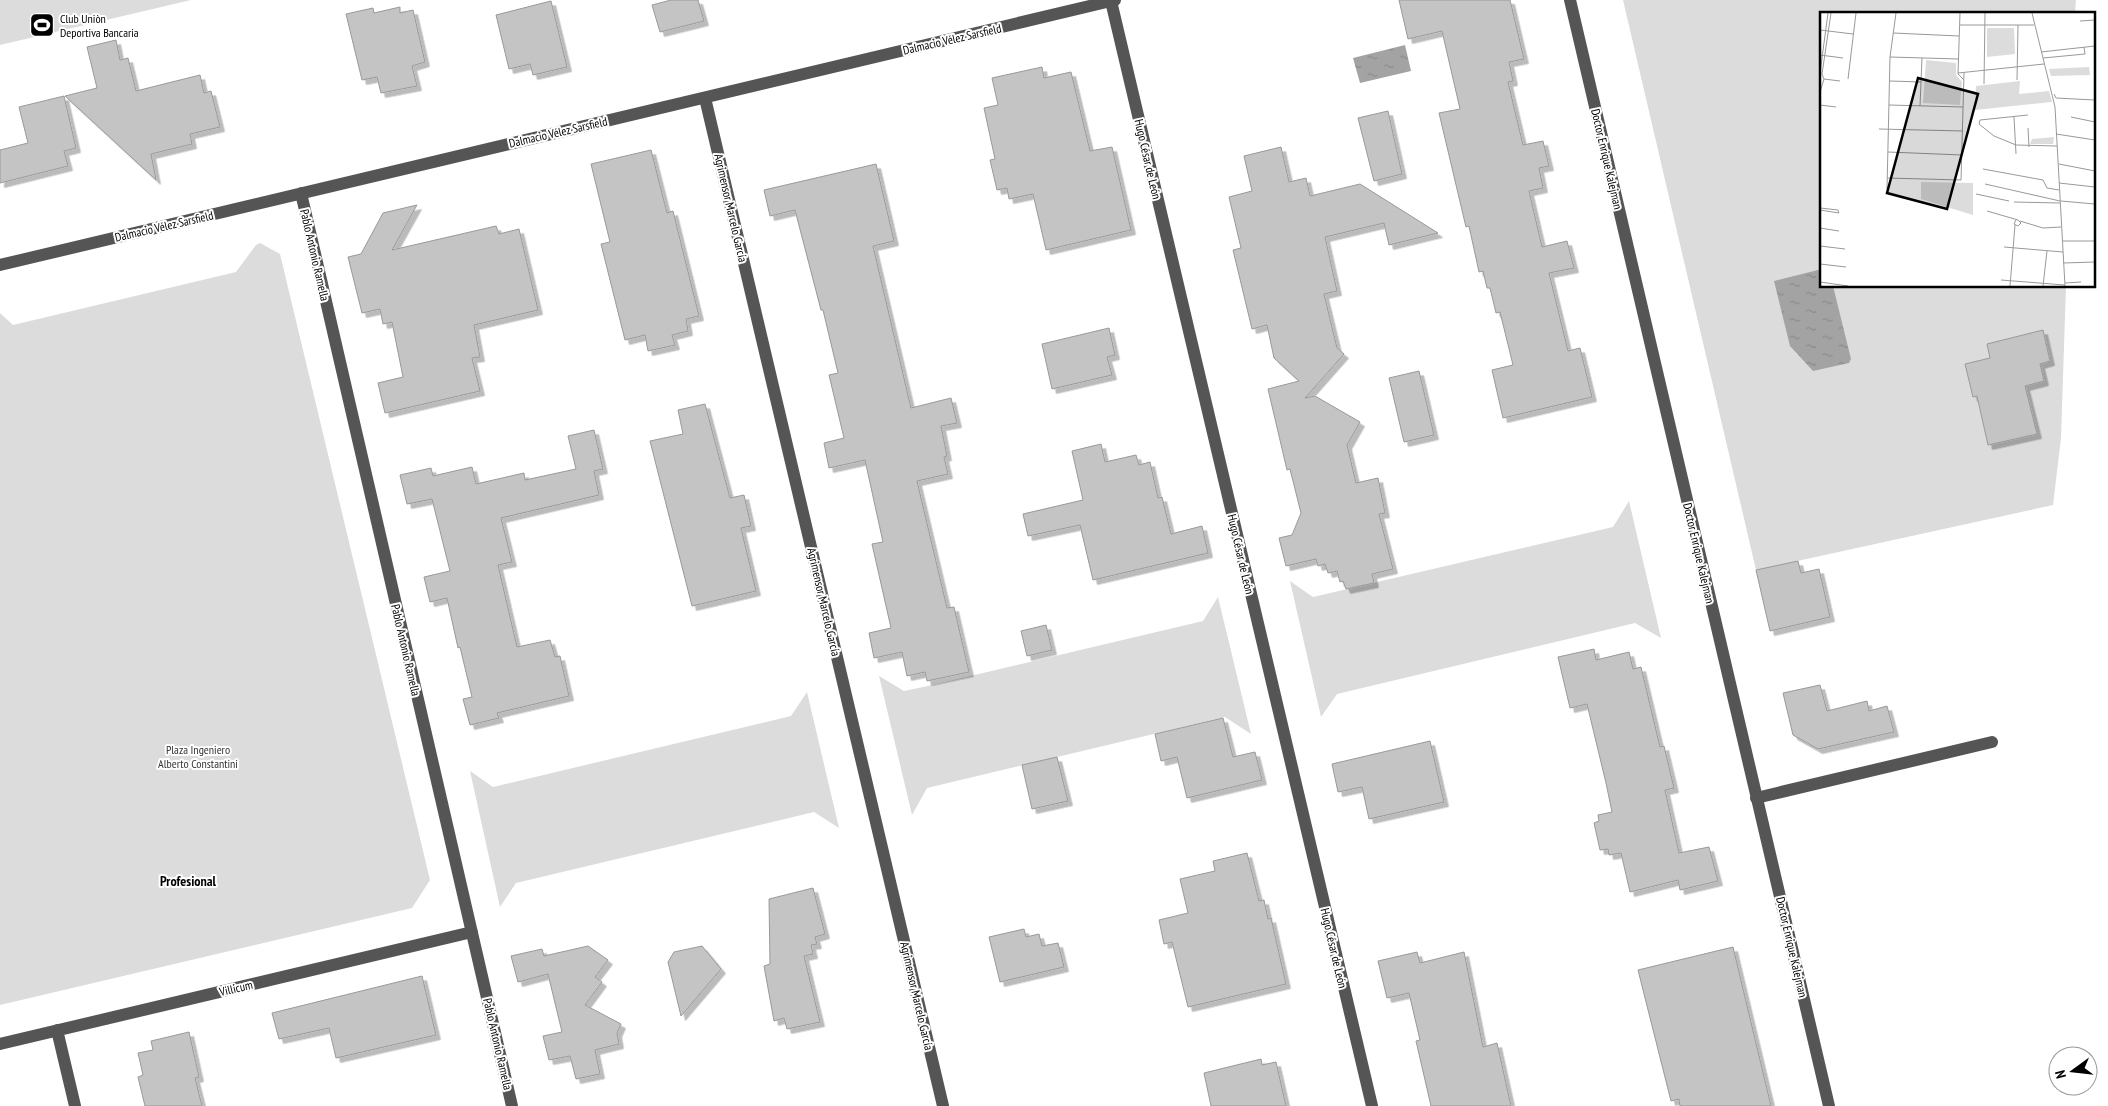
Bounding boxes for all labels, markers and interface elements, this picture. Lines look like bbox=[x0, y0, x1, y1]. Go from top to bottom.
place label: Club Uniòn Deportiva Bancaria bbox=[60, 11, 139, 40]
sports icon: Club Uniòn Deportiva Bancaria bbox=[29, 12, 55, 38]
inset map bbox=[1820, 12, 2096, 288]
street label: Dalmacio Vélez Sarsfield bbox=[901, 20, 1003, 58]
street label: Doctor Enrique Kalejman bbox=[1588, 107, 1626, 211]
street label: Dalmacio Vélez Sarsfield bbox=[507, 113, 609, 151]
street label: Hugo César de León bbox=[1131, 117, 1165, 201]
street label: Agrimensor Marcelo García bbox=[711, 152, 751, 264]
street label: Dalmacio Vélez Sarsfield bbox=[113, 207, 215, 245]
street label: Pablo Antonio Ramella bbox=[297, 208, 333, 303]
street label: Doctor Enrique Kalejman bbox=[1680, 501, 1718, 605]
street label: Hugo César de León bbox=[1224, 512, 1258, 596]
street label: Agrimensor Marcelo García bbox=[804, 546, 844, 658]
street label: Pablo Antonio Ramella bbox=[388, 603, 424, 698]
park label: Plaza Ingeniero Alberto Constantini bbox=[158, 742, 238, 771]
district label: Profesional bbox=[160, 872, 217, 890]
street label: Doctor Enrique Kalejman bbox=[1773, 895, 1811, 999]
street label: Hugo César de León bbox=[1317, 906, 1351, 990]
street label: Agrimensor Marcelo García bbox=[897, 940, 937, 1052]
street label: Villicum bbox=[217, 977, 254, 999]
street label: Pablo Antonio Ramella bbox=[480, 997, 516, 1092]
north arrow bbox=[2048, 1046, 2098, 1096]
text: N bbox=[2051, 1068, 2070, 1080]

